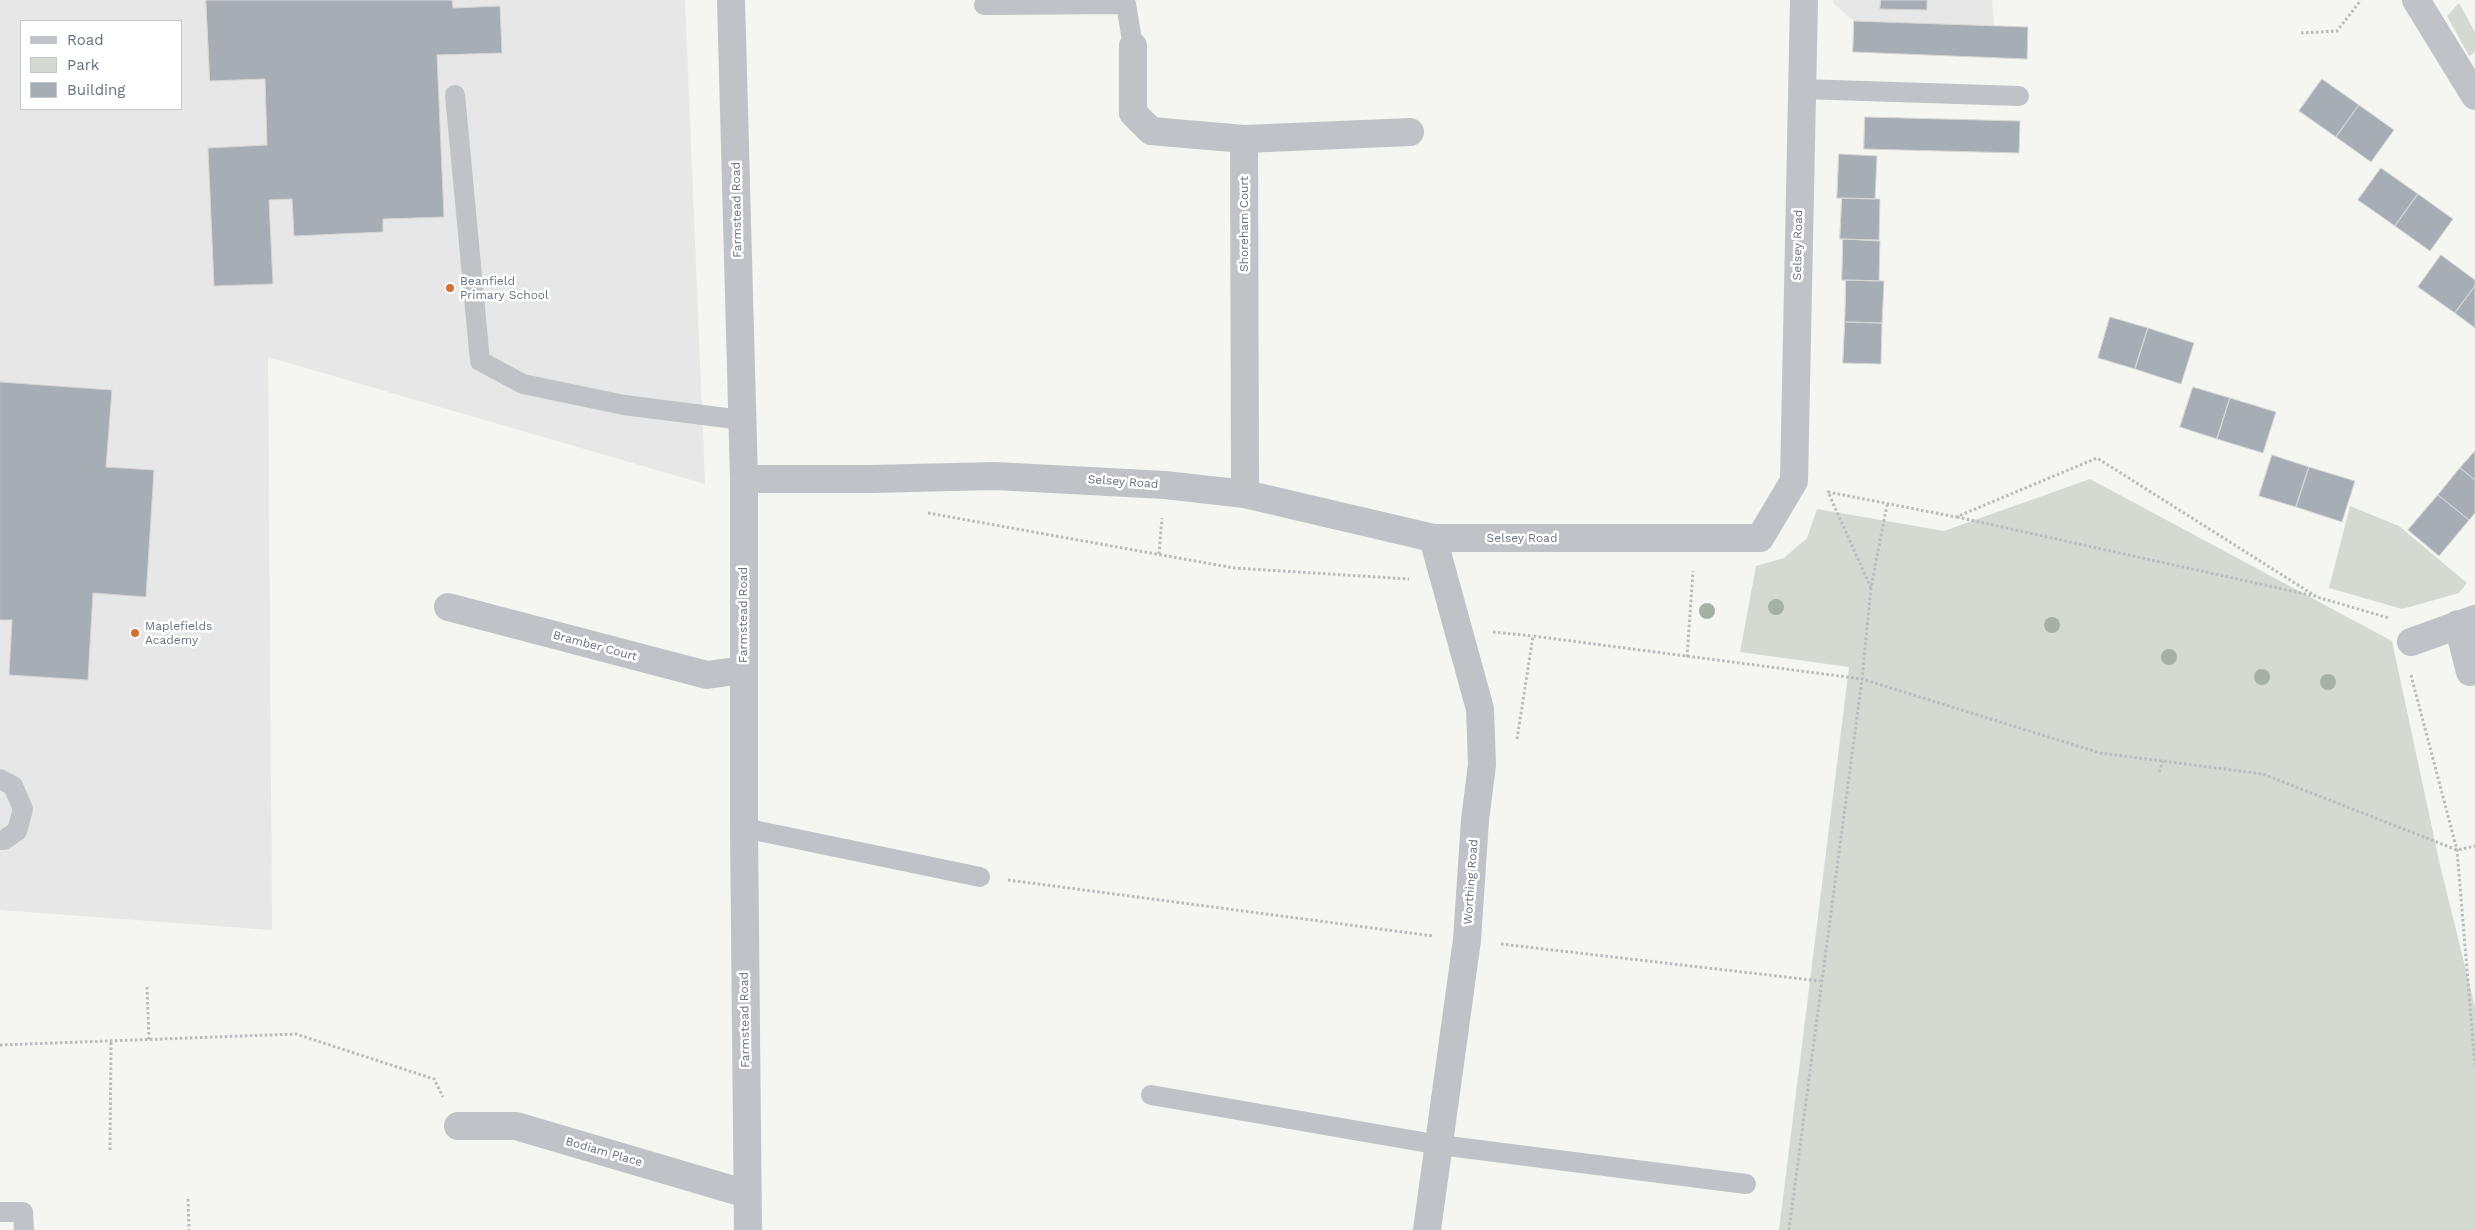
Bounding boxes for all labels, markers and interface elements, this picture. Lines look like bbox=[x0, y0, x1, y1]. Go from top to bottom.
legend bbox=[20, 20, 182, 110]
text: Road bbox=[67, 31, 104, 49]
text: Park bbox=[67, 56, 99, 74]
text: Building bbox=[67, 81, 125, 99]
street label: Farmstead Road bbox=[729, 162, 745, 258]
street label: Shoreham Court bbox=[1237, 176, 1251, 272]
street label: Selsey Road bbox=[1790, 209, 1806, 281]
place label: Beanfield Primary School bbox=[460, 274, 549, 302]
marker: Beanfield Primary School bbox=[444, 282, 456, 294]
street label: Selsey Road bbox=[1087, 472, 1159, 492]
street label: Selsey Road bbox=[1487, 531, 1557, 545]
street label: Farmstead Road bbox=[736, 567, 750, 663]
place label: Maplefields Academy bbox=[145, 619, 212, 647]
marker: Maplefields Academy bbox=[129, 627, 141, 639]
street label: Bramber Court bbox=[551, 628, 639, 664]
street label: Worthing Road bbox=[1461, 839, 1481, 925]
street label: Farmstead Road bbox=[737, 972, 753, 1068]
street label: Bodiam Place bbox=[564, 1134, 644, 1170]

